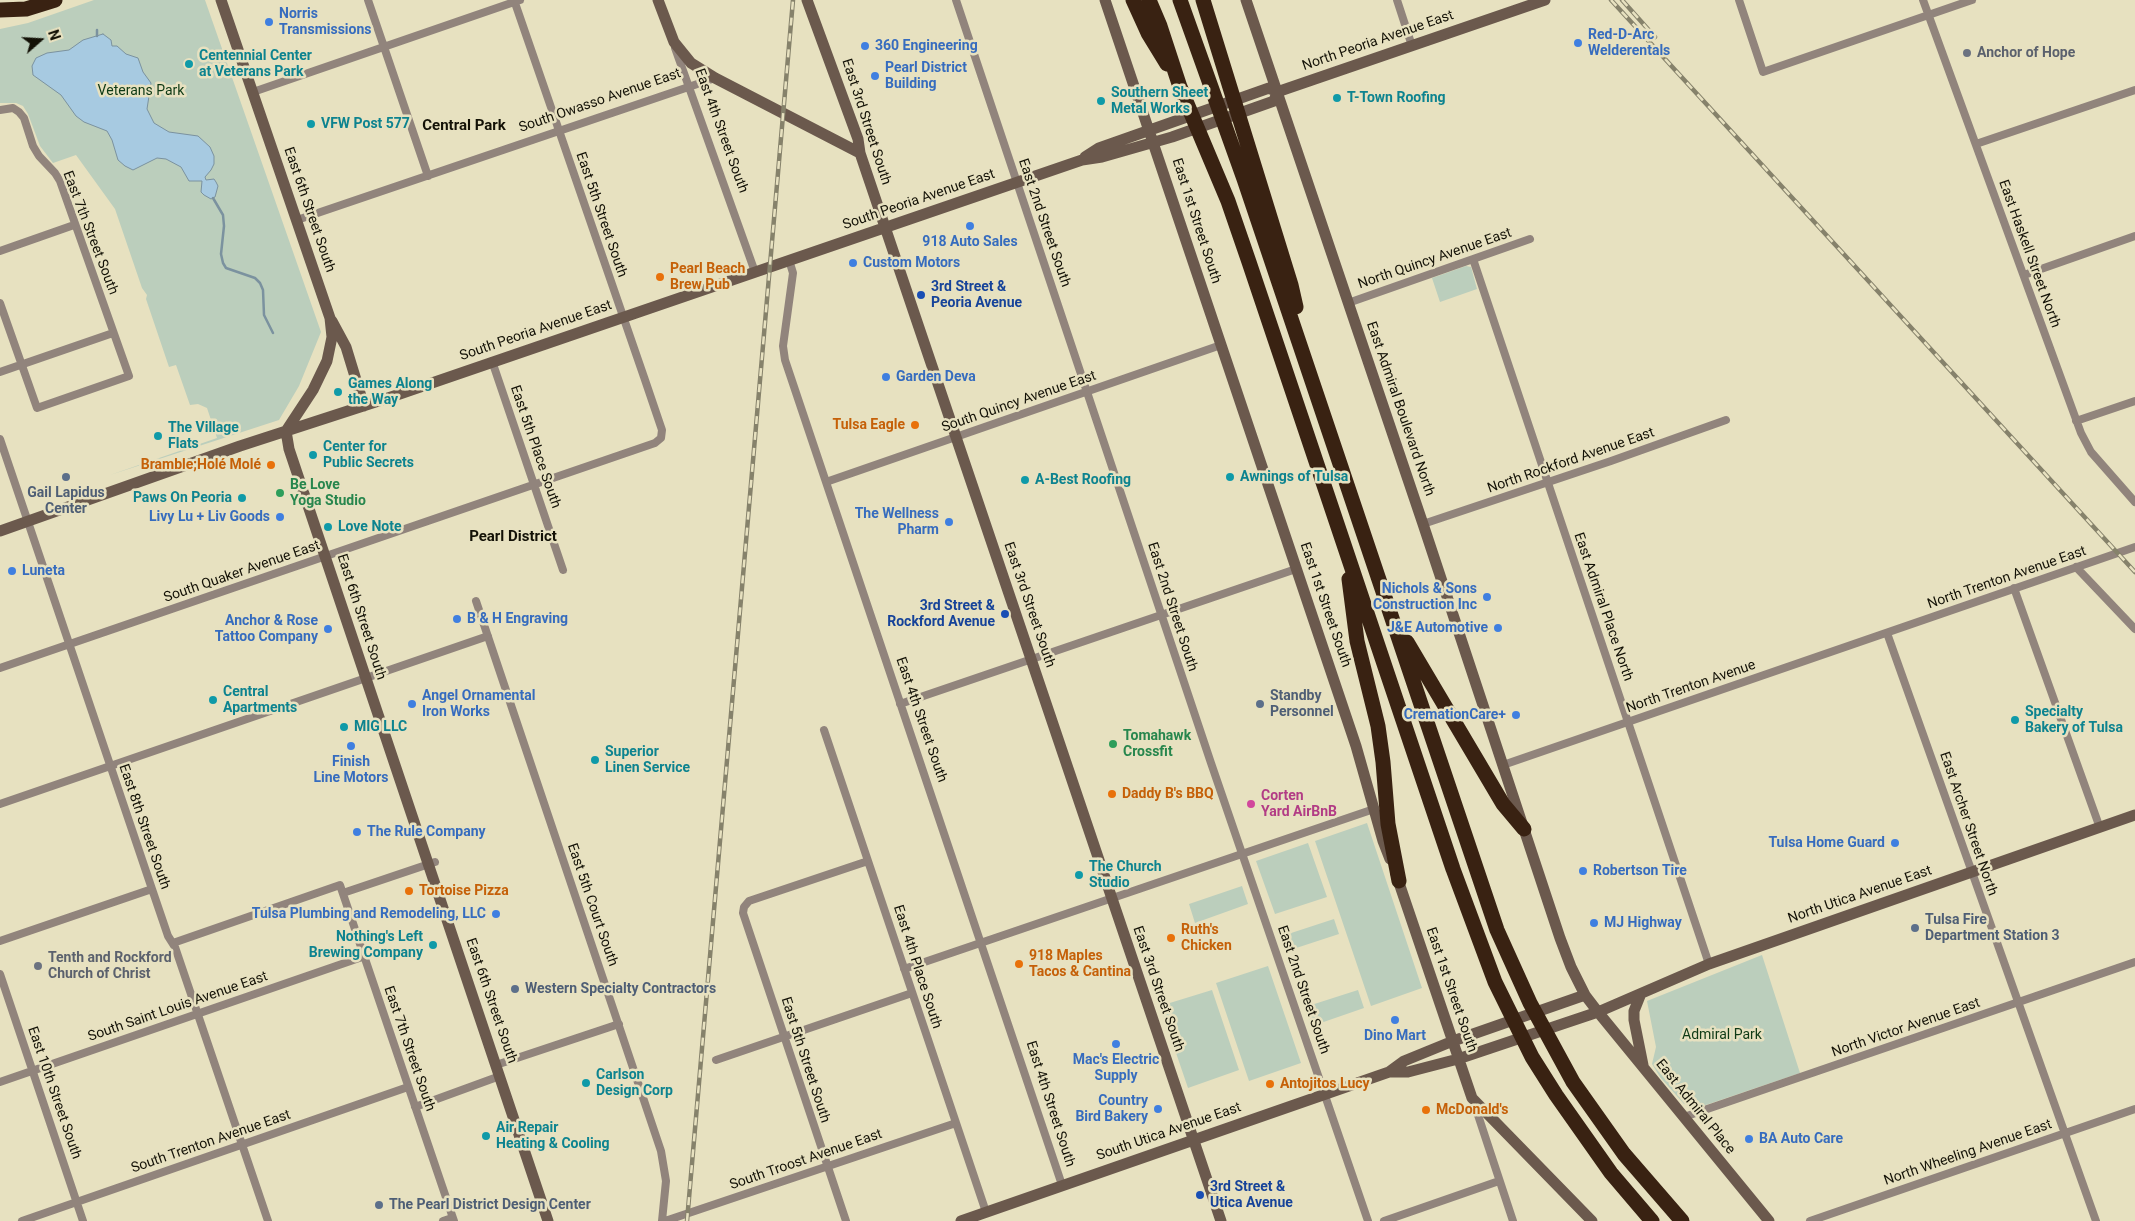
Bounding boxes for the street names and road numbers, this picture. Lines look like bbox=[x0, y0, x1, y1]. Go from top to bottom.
street label: North Peoria Avenue East bbox=[1300, 7, 1456, 75]
street label: East 3rd Street South bbox=[838, 57, 894, 187]
street label: South Owasso Avenue East bbox=[517, 65, 683, 137]
street label: East 4th Street South bbox=[691, 66, 751, 196]
street label: East 6th Street South bbox=[280, 145, 338, 275]
street label: East 5th Street South bbox=[572, 150, 630, 280]
street label: East 1st Street South bbox=[1168, 156, 1224, 286]
street label: East 2nd Street South bbox=[1014, 157, 1074, 289]
street label: South Peoria Avenue East bbox=[841, 166, 997, 234]
street label: East 7th Street South bbox=[59, 169, 121, 297]
street label: East Haskell Street North bbox=[1994, 178, 2064, 330]
street label: North Quincy Avenue East bbox=[1356, 225, 1514, 293]
street label: South Peoria Avenue East bbox=[458, 297, 614, 365]
street label: East Admiral Boulevard North bbox=[1362, 320, 1438, 498]
street label: South Quincy Avenue East bbox=[940, 368, 1098, 436]
street label: East 5th Place South bbox=[506, 383, 564, 511]
street label: North Rockford Avenue East bbox=[1485, 425, 1657, 497]
street label: East Admiral Place North bbox=[1570, 531, 1636, 683]
street label: South Quaker Avenue East bbox=[162, 537, 322, 607]
street label: East 3rd Street South bbox=[1000, 540, 1058, 670]
street label: East 2nd Street South bbox=[1143, 540, 1201, 674]
street label: East 1st Street South bbox=[1296, 540, 1354, 670]
street label: North Trenton Avenue East bbox=[1925, 543, 2089, 613]
street label: East 6th Street South bbox=[333, 552, 389, 682]
street label: East 4th Street South bbox=[892, 655, 950, 785]
street label: North Trenton Avenue bbox=[1624, 657, 1758, 717]
street label: East Archer Street North bbox=[1935, 750, 2001, 898]
street label: East 8th Street South bbox=[115, 762, 173, 892]
street label: East 5th Court South bbox=[563, 841, 621, 969]
street label: North Utica Avenue East bbox=[1786, 862, 1934, 928]
street label: East 4th Place South bbox=[889, 903, 945, 1031]
street label: East 3rd Street South bbox=[1129, 924, 1187, 1054]
street label: East 2nd Street South bbox=[1273, 924, 1333, 1056]
street label: East 1st Street South bbox=[1422, 925, 1480, 1055]
street label: East 6th Street South bbox=[462, 936, 520, 1066]
street label: South Saint Louis Avenue East bbox=[86, 968, 270, 1046]
street label: East 7th Street South bbox=[380, 984, 438, 1114]
street label: East 5th Street South bbox=[777, 995, 833, 1125]
street label: North Victor Avenue East bbox=[1830, 995, 1982, 1061]
street label: East 10th Street South bbox=[23, 1025, 85, 1161]
street label: East 4th Street South bbox=[1022, 1039, 1078, 1169]
street label: East Admiral Place bbox=[1652, 1056, 1738, 1158]
street label: South Utica Avenue East bbox=[1094, 1099, 1244, 1165]
street label: South Trenton Avenue East bbox=[129, 1107, 293, 1177]
street label: North Wheeling Avenue East bbox=[1882, 1116, 2054, 1190]
street label: South Troost Avenue East bbox=[728, 1126, 884, 1194]

